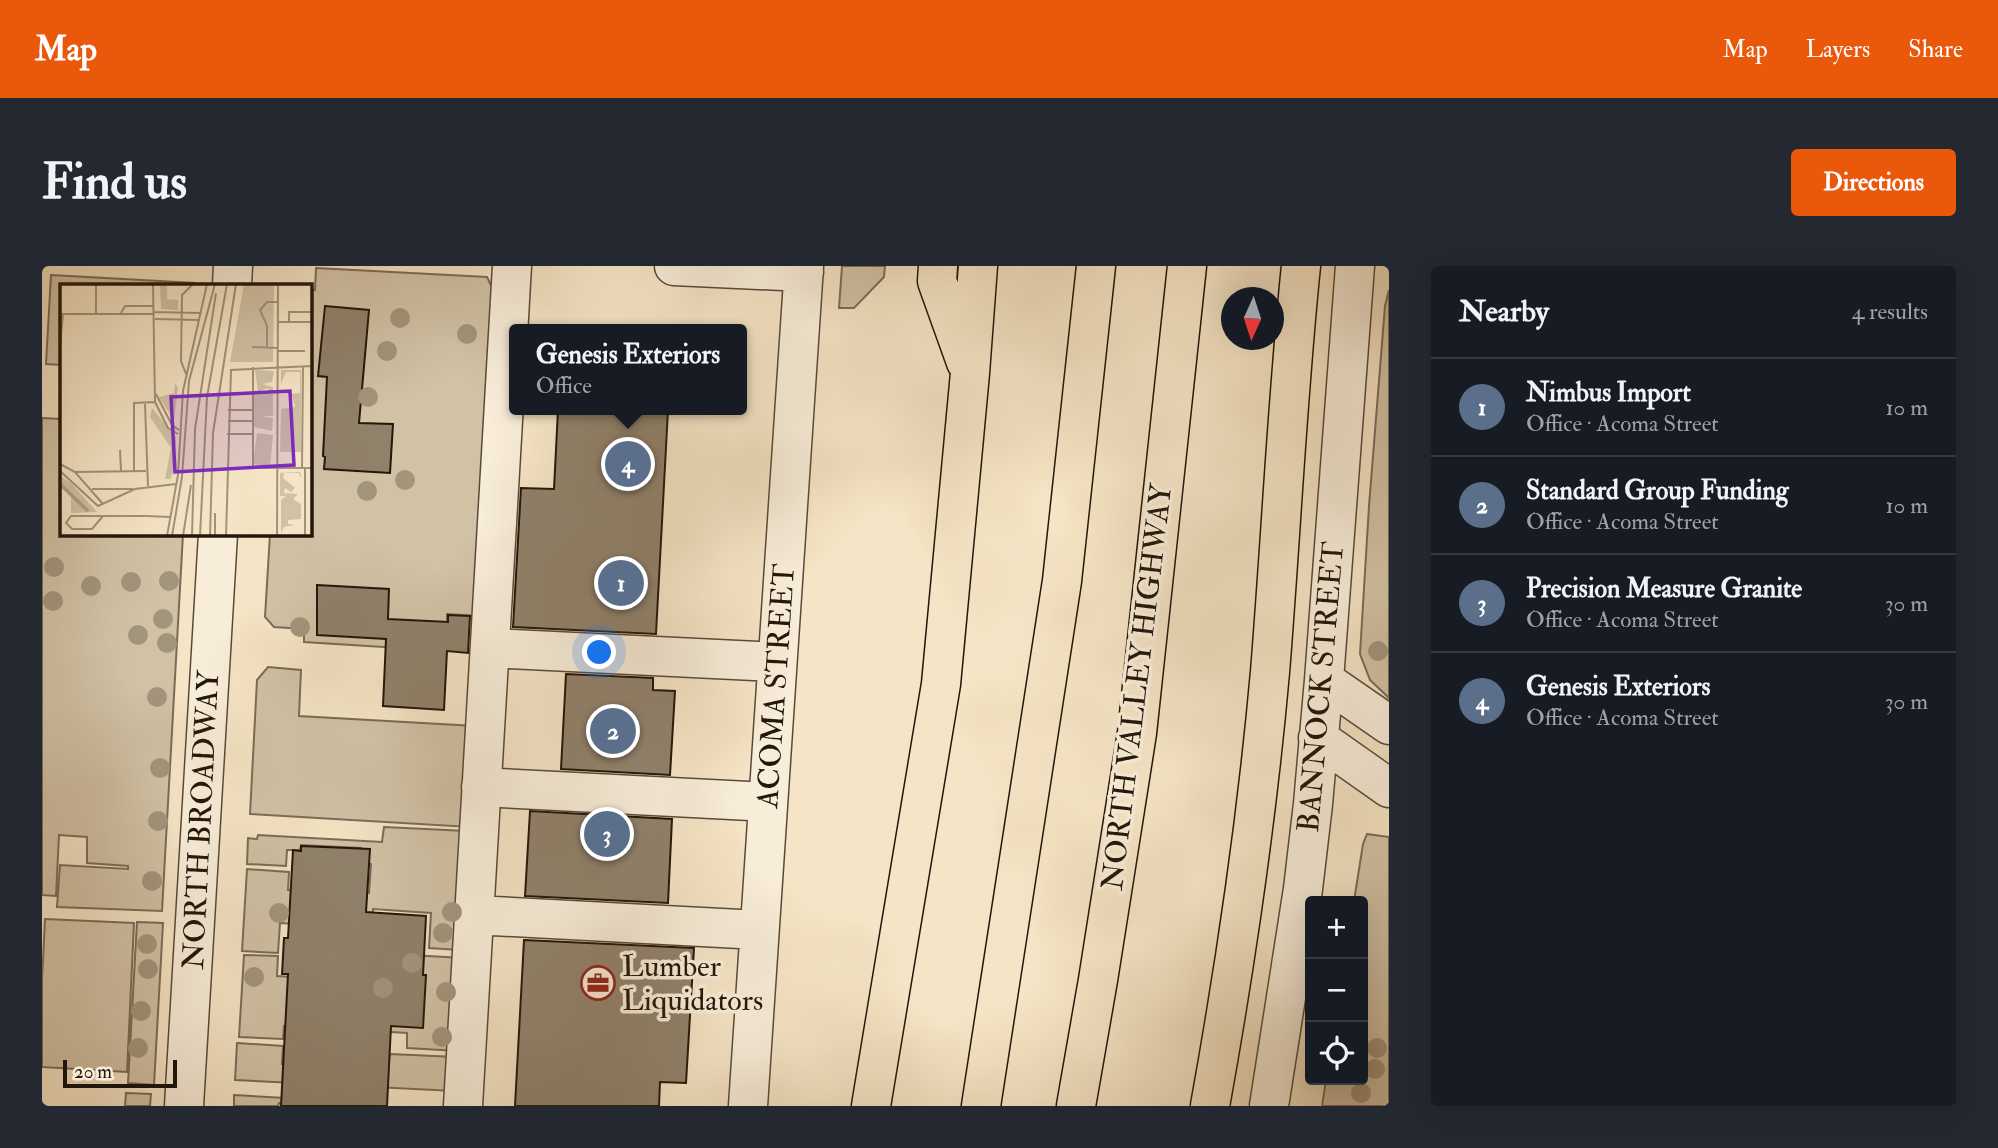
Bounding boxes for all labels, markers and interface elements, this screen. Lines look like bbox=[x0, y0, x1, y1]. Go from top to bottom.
text: Map bbox=[35, 29, 97, 70]
text: Map bbox=[1723, 34, 1768, 65]
text: Layers bbox=[1806, 34, 1870, 65]
text: Share bbox=[1908, 34, 1963, 65]
button: Directions bbox=[1791, 149, 1956, 216]
text: Find us bbox=[42, 152, 187, 213]
inset map bbox=[60, 284, 312, 536]
north arrow bbox=[1221, 287, 1284, 350]
text: Nearby bbox=[1459, 293, 1549, 330]
text: 4 results bbox=[1852, 297, 1928, 326]
popup bbox=[509, 324, 747, 415]
text: Genesis Exteriors bbox=[536, 339, 720, 371]
text: Office bbox=[536, 371, 592, 400]
text: Nimbus Import bbox=[1526, 377, 1691, 409]
text: 1 bbox=[1478, 393, 1486, 422]
text: 10 m bbox=[1885, 393, 1928, 422]
text: Office · Acoma Street bbox=[1526, 409, 1719, 438]
pin: 4 bbox=[605, 438, 651, 490]
text: Standard Group Funding bbox=[1526, 475, 1789, 507]
street label: NORTH VALLEY HIGHWAY bbox=[1094, 480, 1180, 892]
text: 2 bbox=[1476, 491, 1488, 520]
text: 10 m bbox=[1885, 491, 1928, 520]
text: Office · Acoma Street bbox=[1526, 507, 1719, 536]
street label: BANNOCK STREET bbox=[1290, 540, 1352, 834]
pin: 1 bbox=[598, 557, 644, 609]
street label: ACOMA STREET bbox=[749, 563, 803, 810]
text: Precision Measure Granite bbox=[1526, 573, 1802, 605]
text: 3 bbox=[1478, 589, 1486, 618]
text: 30 m bbox=[1885, 589, 1928, 618]
text: Office · Acoma Street bbox=[1526, 605, 1719, 634]
your location bbox=[582, 635, 616, 669]
street label: NORTH BROADWAY bbox=[175, 668, 227, 970]
text: Genesis Exteriors bbox=[1526, 671, 1710, 703]
text: 4 bbox=[1476, 687, 1488, 716]
text: 30 m bbox=[1885, 687, 1928, 716]
text: Office · Acoma Street bbox=[1526, 703, 1719, 732]
pin: 2 bbox=[590, 705, 636, 757]
pin: 3 bbox=[584, 808, 630, 860]
map controls bbox=[1305, 896, 1368, 1085]
button: + bbox=[1305, 896, 1368, 959]
place label: Lumber Liquidators bbox=[622, 948, 763, 1019]
button: − bbox=[1305, 959, 1368, 1022]
office icon: Lumber Liquidators bbox=[579, 964, 617, 1002]
button: locate bbox=[1305, 1022, 1368, 1085]
scale bar bbox=[63, 1057, 177, 1089]
text: 20 m bbox=[74, 1060, 112, 1084]

